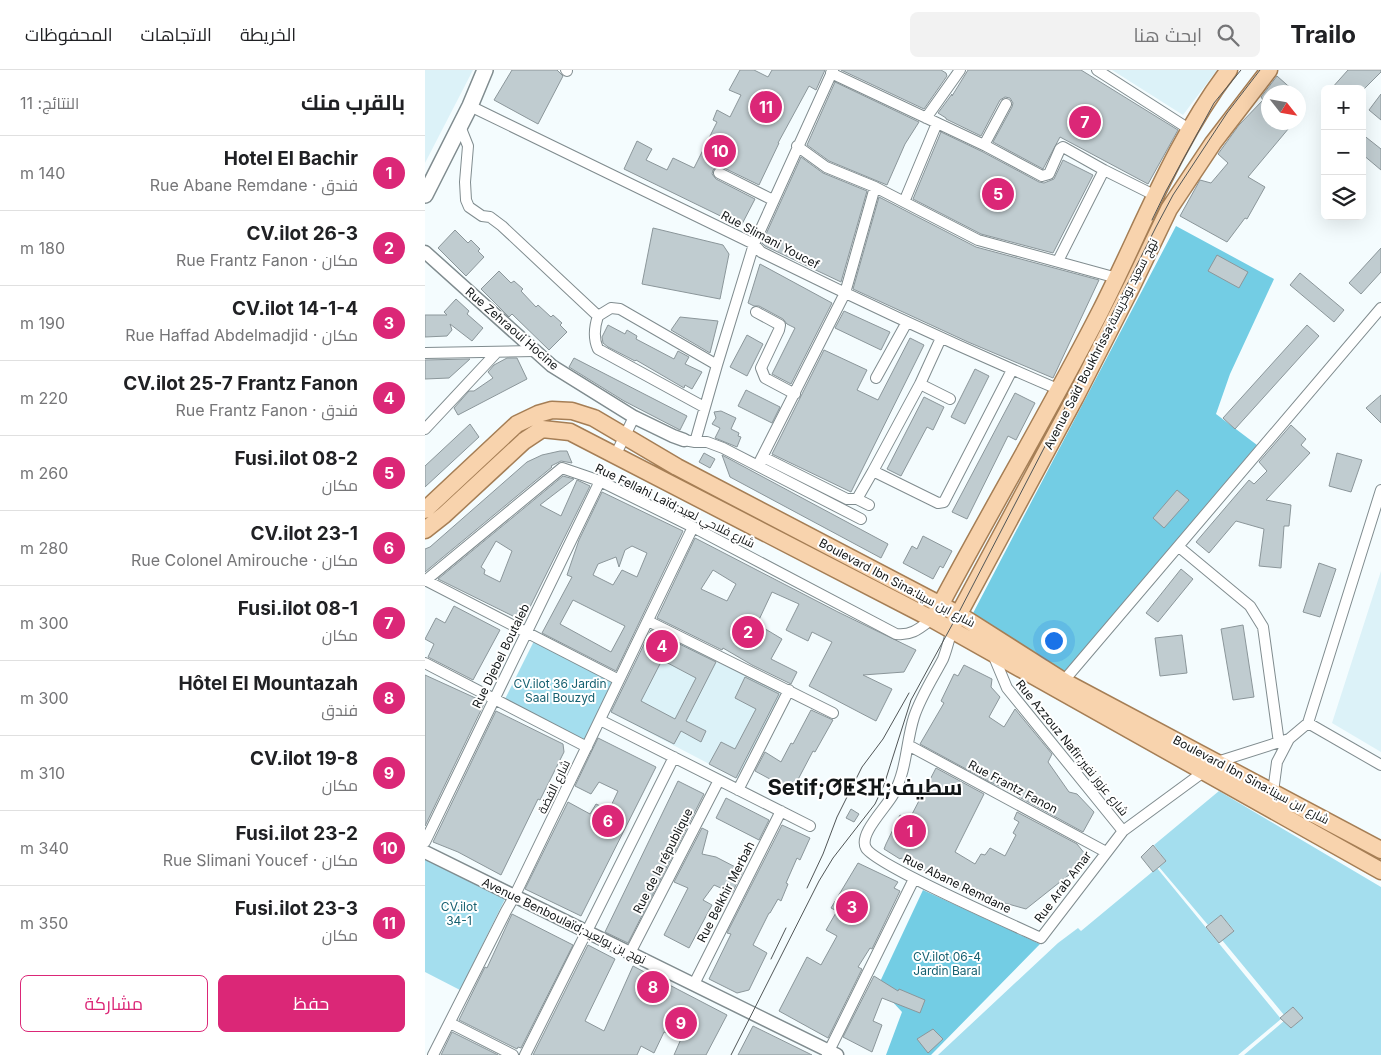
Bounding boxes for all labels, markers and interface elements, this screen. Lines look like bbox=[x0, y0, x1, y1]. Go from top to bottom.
search box bbox=[910, 12, 1260, 57]
text: Trailo bbox=[1290, 20, 1356, 49]
icon: search bbox=[1214, 21, 1242, 49]
text: المحفوظات bbox=[25, 24, 113, 45]
text: الاتجاهات bbox=[141, 24, 212, 45]
text: الخريطة bbox=[240, 24, 296, 45]
text: ابحث هنا bbox=[1133, 24, 1202, 47]
north arrow bbox=[1261, 85, 1306, 130]
map controls bbox=[1321, 85, 1366, 220]
button: + bbox=[1321, 85, 1366, 130]
pin: 11 bbox=[750, 88, 782, 126]
text: بالقرب منك bbox=[301, 90, 405, 115]
text: النتائج: 11 bbox=[20, 93, 79, 113]
pin: 7 bbox=[1069, 103, 1101, 141]
button: − bbox=[1321, 130, 1366, 175]
pin: 10 bbox=[704, 132, 736, 170]
text: Hotel El Bachir bbox=[224, 147, 358, 170]
text: 140 m bbox=[20, 163, 65, 183]
text: 1 bbox=[386, 163, 392, 183]
text: فندق · Rue Abane Remdane bbox=[150, 175, 358, 195]
pin: 5 bbox=[982, 175, 1014, 213]
button: layers bbox=[1321, 175, 1366, 220]
street label: Rue Slimani Youcef bbox=[719, 207, 822, 272]
text: CV.ilot 26-3 bbox=[246, 222, 358, 245]
street label: Avenue Saïd Boukhrissa;نهج سعيد بوخريسة bbox=[1041, 236, 1161, 452]
text: 180 m bbox=[20, 238, 65, 258]
text: 2 bbox=[384, 238, 394, 258]
text: مكان · Rue Frantz Fanon bbox=[176, 250, 358, 270]
street label: Rue Zehraoui Hocine bbox=[463, 284, 562, 373]
text: CV.ilot 14-1-4 bbox=[232, 297, 358, 320]
text: 190 m bbox=[20, 313, 65, 333]
text: 3 bbox=[384, 313, 394, 333]
text: مكان · Rue Haffad Abdelmadjid bbox=[125, 325, 358, 345]
text: CV.ilot 25-7 Frantz Fanon bbox=[123, 372, 358, 395]
text: 220 m bbox=[20, 388, 68, 408]
text: 4 bbox=[384, 388, 394, 408]
text: فندق · Rue Frantz Fanon bbox=[175, 400, 358, 420]
text: Fusi.ilot 08-2 bbox=[234, 447, 358, 470]
street label: Rue Fellahi Laïd;شارع فلاحي لعيد bbox=[592, 460, 757, 554]
text: 260 m bbox=[20, 463, 68, 483]
text: 5 bbox=[384, 463, 394, 483]
text: مكان bbox=[322, 475, 358, 495]
text: CV.ilot 23-1 bbox=[251, 522, 358, 545]
street label: Boulevard Ibn Sina:شارع ابن سينا bbox=[816, 535, 978, 631]
text: 280 m bbox=[20, 538, 68, 558]
text: 6 bbox=[384, 538, 394, 558]
text: مكان · Rue Colonel Amirouche bbox=[131, 550, 358, 570]
text: Fusi.ilot 08-1 bbox=[238, 597, 358, 620]
street label: Rue Djebel Boutaleb bbox=[469, 601, 532, 711]
text: 300 m bbox=[20, 613, 69, 633]
text: 7 bbox=[384, 613, 394, 633]
pin: 2 bbox=[732, 613, 764, 651]
text: مكان bbox=[322, 625, 358, 645]
pin: 4 bbox=[646, 627, 678, 665]
your location bbox=[1041, 628, 1067, 654]
text: Hôtel El Mountazah bbox=[178, 672, 358, 695]
park label: CV.ilot 36 Jardin Saal Bouzyd bbox=[513, 676, 607, 705]
street label: Rue Azzouz Nafir;شارع عزوز نفير bbox=[1012, 677, 1132, 819]
text: 300 m bbox=[20, 688, 69, 708]
text: 8 bbox=[384, 688, 394, 708]
text: فندق bbox=[321, 700, 358, 720]
street label: Boulevard Ibn Sina:شارع ابن سينا bbox=[1170, 732, 1332, 828]
text: CV.ilot 19-8 bbox=[250, 747, 358, 770]
street label: شارع الفضة bbox=[534, 757, 574, 817]
street label: Rue Frantz Fanon bbox=[966, 757, 1061, 816]
text: 310 m bbox=[20, 763, 65, 783]
text: 9 bbox=[384, 763, 394, 783]
district label: Setif;ⵚⵟⵉⴼ;سطيف bbox=[767, 774, 963, 800]
text: مكان bbox=[322, 775, 358, 795]
pin: 6 bbox=[592, 802, 624, 840]
street label: Rue de la république bbox=[629, 806, 696, 916]
pin: 1 bbox=[894, 812, 926, 850]
text: Fusi.ilot 23-2 bbox=[235, 822, 358, 845]
text: 340 m bbox=[20, 838, 69, 858]
text: 10 bbox=[380, 838, 398, 858]
street label: Rue Belkhir Merbah bbox=[694, 839, 757, 945]
street label: Rue Arab Amar bbox=[1031, 848, 1095, 925]
text: مكان · Rue Slimani Youcef bbox=[163, 850, 358, 870]
street label: Rue Abane Remdane bbox=[901, 851, 1014, 916]
street label: Avenue Benboulaïd;نهج بن بولعيد bbox=[479, 874, 649, 968]
pin: 3 bbox=[836, 888, 868, 926]
text: Fusi.ilot 23-3 bbox=[235, 897, 358, 920]
park label: CV.ilot 34-1 bbox=[441, 899, 477, 928]
text: 350 m bbox=[20, 913, 68, 933]
text: 11 bbox=[382, 913, 396, 933]
text: مكان bbox=[322, 925, 358, 945]
park label: CV.ilot 06-4 Jardin Baral bbox=[913, 949, 981, 978]
pin: 8 bbox=[637, 968, 669, 1006]
button: مشاركة bbox=[20, 975, 208, 1032]
button: حفظ bbox=[218, 975, 405, 1032]
pin: 9 bbox=[665, 1004, 697, 1042]

